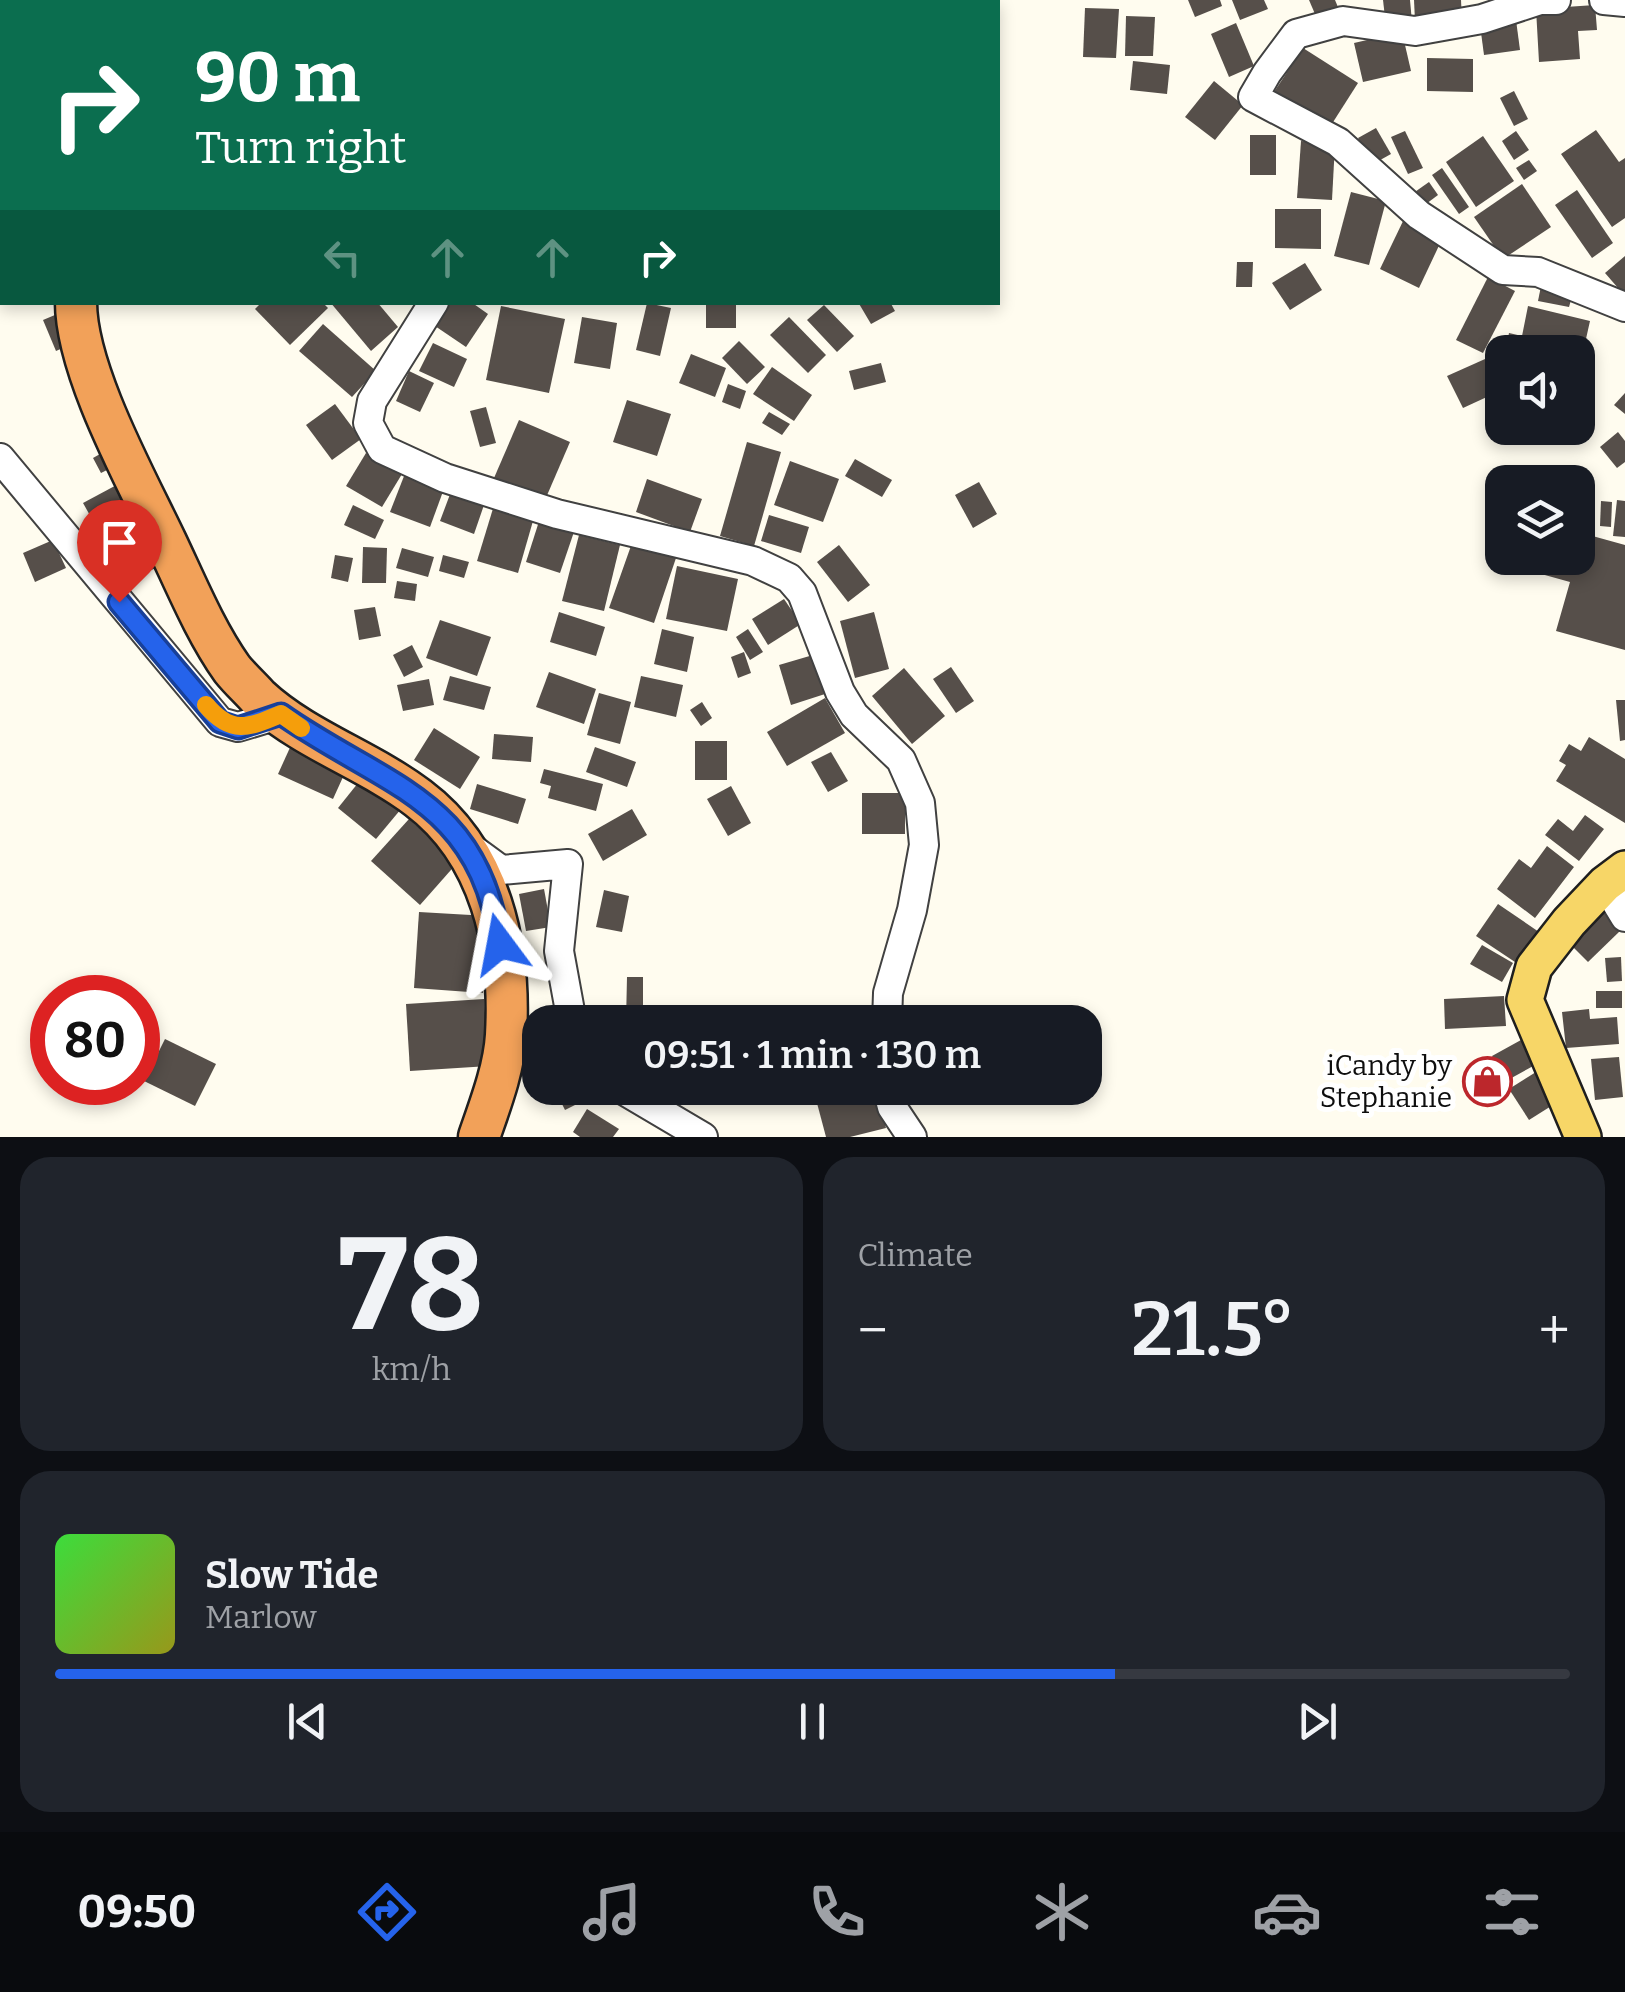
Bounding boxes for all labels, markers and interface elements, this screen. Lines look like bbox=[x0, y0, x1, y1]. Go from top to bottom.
text: 90 m bbox=[195, 36, 360, 120]
icon: right bbox=[30, 40, 160, 170]
text: Turn right bbox=[195, 121, 407, 175]
icon: left bbox=[315, 230, 370, 285]
icon: ahead bbox=[420, 230, 475, 285]
icon: ahead bbox=[525, 230, 580, 285]
icon: right bbox=[630, 230, 685, 285]
map controls bbox=[1485, 335, 1595, 575]
button: sound bbox=[1485, 335, 1595, 445]
button: layers bbox=[1485, 465, 1595, 575]
pin bbox=[77, 500, 162, 603]
icon: arrive bbox=[92, 515, 147, 570]
position arrow bbox=[448, 892, 552, 996]
speed limit sign: 80 bbox=[30, 975, 160, 1105]
text: 09:51 · 1 min · 130 m bbox=[643, 1032, 981, 1078]
place label: iCandy by Stephanie bbox=[1320, 1049, 1452, 1114]
shop icon: iCandy by Stephanie bbox=[1461, 1055, 1513, 1107]
text: 78 bbox=[338, 1207, 484, 1363]
text: Climate bbox=[858, 1236, 973, 1274]
text: 21.5° bbox=[1131, 1285, 1295, 1375]
text: − bbox=[858, 1298, 888, 1364]
text: + bbox=[1539, 1298, 1570, 1364]
text: km/h bbox=[372, 1350, 451, 1388]
text: Slow Tide bbox=[205, 1552, 378, 1598]
text: Marlow bbox=[205, 1598, 317, 1636]
icon: previous bbox=[280, 1694, 335, 1749]
icon: pause bbox=[785, 1694, 840, 1749]
icon: next bbox=[1290, 1694, 1345, 1749]
icon: directions bbox=[352, 1877, 422, 1947]
icon: music bbox=[577, 1877, 647, 1947]
icon: phone bbox=[802, 1877, 872, 1947]
icon: climate bbox=[1027, 1877, 1097, 1947]
icon: car bbox=[1252, 1877, 1322, 1947]
icon: filters bbox=[1477, 1877, 1547, 1947]
text: 09:50 bbox=[78, 1885, 196, 1939]

